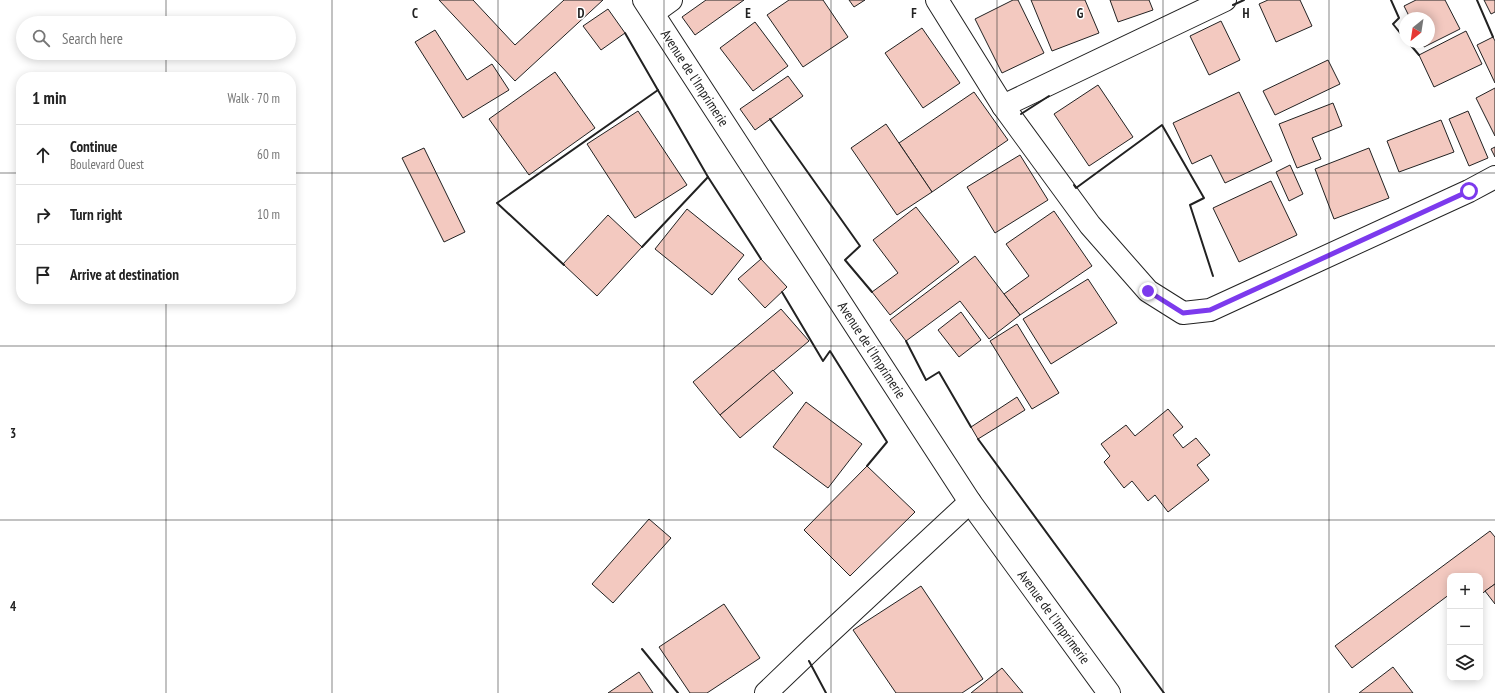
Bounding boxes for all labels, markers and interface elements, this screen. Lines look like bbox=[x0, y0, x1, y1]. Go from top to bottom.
text: C bbox=[412, 5, 418, 22]
text: D bbox=[578, 5, 585, 22]
text: E bbox=[745, 5, 751, 22]
text: F bbox=[911, 5, 917, 22]
text: G bbox=[1077, 5, 1084, 22]
text: H bbox=[1243, 5, 1250, 22]
north arrow bbox=[1399, 12, 1435, 48]
search box bbox=[16, 16, 296, 60]
street label: Avenue de l'Imprimerie bbox=[657, 26, 733, 130]
icon: search bbox=[30, 27, 52, 49]
text: Search here bbox=[62, 29, 123, 48]
text: 1 min bbox=[32, 87, 66, 109]
text: Walk · 70 m bbox=[228, 90, 280, 107]
text: Continue bbox=[70, 137, 117, 156]
icon: ahead bbox=[32, 144, 54, 166]
text: 60 m bbox=[257, 146, 280, 163]
text: Boulevard Ouest bbox=[70, 156, 144, 173]
route start bbox=[1460, 182, 1478, 200]
icon: right bbox=[32, 204, 54, 226]
text: Turn right bbox=[70, 205, 122, 224]
text: 10 m bbox=[257, 206, 280, 223]
icon: arrive bbox=[32, 264, 54, 286]
text: Arrive at destination bbox=[70, 265, 179, 284]
route end bbox=[1139, 282, 1157, 300]
street label: Avenue de l'Imprimerie bbox=[834, 298, 910, 402]
text: 3 bbox=[10, 425, 16, 442]
street label: Avenue de l'Imprimerie bbox=[1014, 566, 1094, 668]
map controls bbox=[1447, 573, 1483, 681]
button: + bbox=[1447, 573, 1483, 609]
text: 4 bbox=[10, 598, 17, 615]
button: − bbox=[1447, 609, 1483, 645]
button: layers bbox=[1447, 645, 1483, 681]

